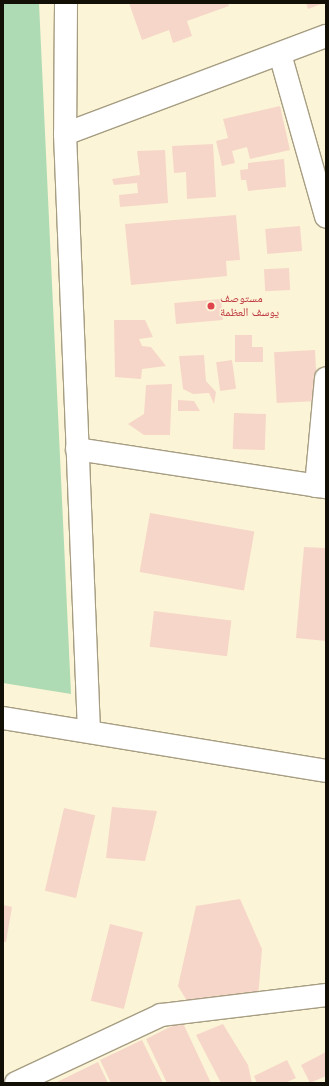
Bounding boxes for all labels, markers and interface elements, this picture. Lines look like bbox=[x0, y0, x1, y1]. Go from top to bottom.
place label: مستوصف يوسف العظمة bbox=[220, 292, 279, 320]
marker: مستوصف يوسف العظمة bbox=[205, 300, 217, 312]

